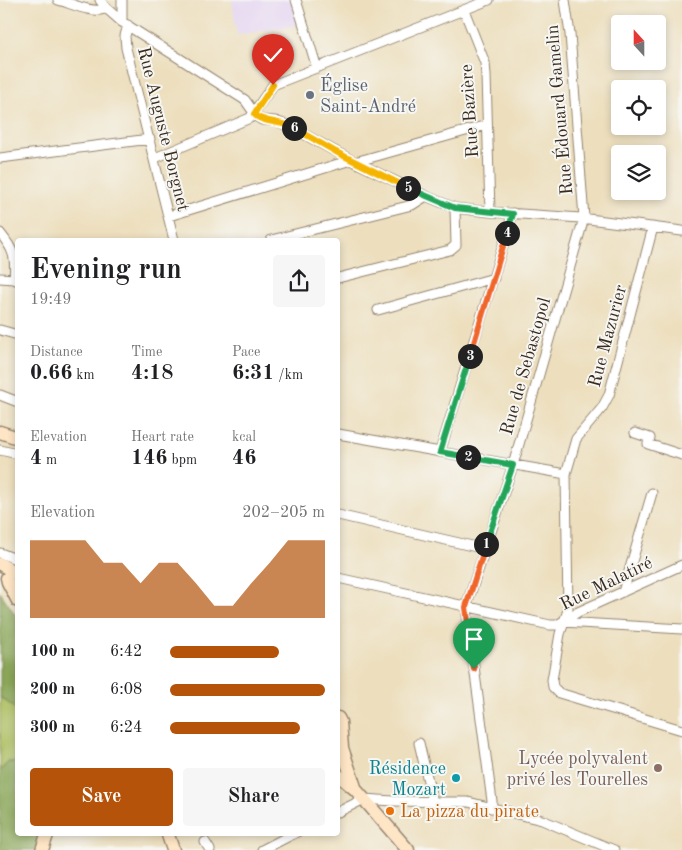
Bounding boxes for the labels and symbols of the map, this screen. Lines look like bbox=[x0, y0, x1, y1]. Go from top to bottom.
north arrow bbox=[611, 15, 666, 70]
street label: Rue Édouard Gamelin bbox=[540, 24, 576, 196]
pin bbox=[252, 34, 294, 85]
street label: Rue Auguste Borgnet bbox=[134, 45, 192, 213]
street label: Rue Bazière bbox=[458, 63, 482, 158]
place label: Église Saint-André bbox=[320, 73, 416, 116]
marker: Église Saint-André bbox=[304, 89, 316, 101]
pin: 6 bbox=[282, 116, 306, 140]
pin: 5 bbox=[396, 176, 420, 200]
pin: 4 bbox=[494, 220, 520, 246]
street label: Rue Mazurier bbox=[586, 283, 630, 389]
street label: Rue de Sebastopol bbox=[498, 295, 554, 437]
pin: 3 bbox=[458, 344, 482, 368]
pin: 2 bbox=[456, 444, 480, 470]
pin: 1 bbox=[474, 532, 498, 556]
street label: Rue Malatiré bbox=[557, 554, 655, 614]
pin bbox=[453, 618, 495, 669]
place label: Lycée polyvalent privé les Tourelles bbox=[507, 750, 648, 789]
place label: Résidence Mozart bbox=[369, 760, 446, 799]
marker: Lycée polyvalent privé les Tourelles bbox=[652, 762, 664, 774]
marker: Résidence Mozart bbox=[450, 772, 462, 784]
place label: La pizza du pirate bbox=[400, 803, 539, 821]
marker: La pizza du pirate bbox=[384, 805, 396, 817]

